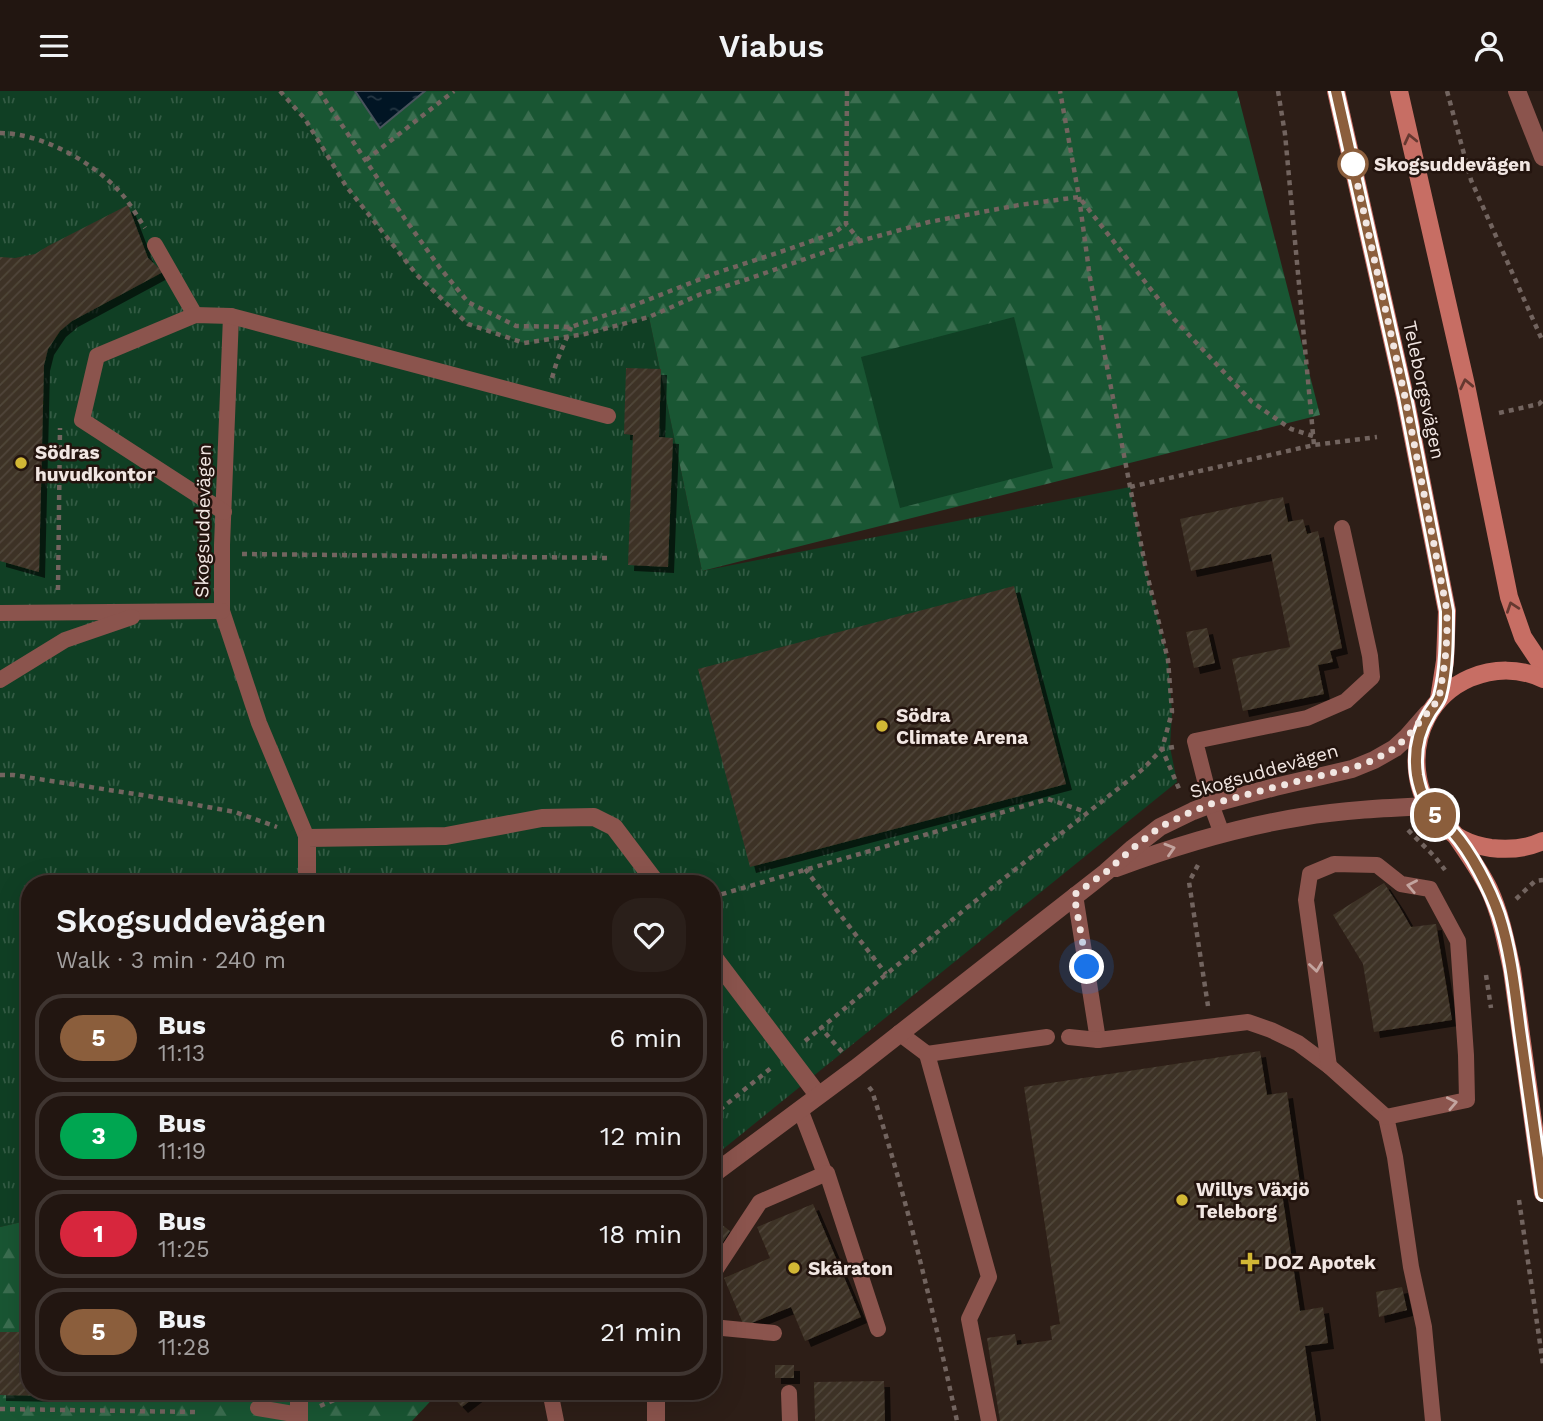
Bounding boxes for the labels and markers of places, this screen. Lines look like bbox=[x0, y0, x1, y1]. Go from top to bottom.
marker: Skogsuddevägen bbox=[1338, 149, 1368, 179]
place label: Skogsuddevägen bbox=[1374, 153, 1531, 176]
place label: Södras huvudkontor bbox=[35, 441, 156, 486]
marker: Södras huvudkontor bbox=[13, 455, 29, 471]
place label: Södra Climate Arena bbox=[896, 704, 1028, 749]
marker: Södra Climate Arena bbox=[874, 718, 890, 734]
place label: Willys Växjö Teleborg bbox=[1196, 1178, 1310, 1223]
marker: Willys Växjö Teleborg bbox=[1174, 1192, 1190, 1208]
place label: DOZ Apotek bbox=[1264, 1251, 1376, 1274]
marker: DOZ Apotek bbox=[1242, 1254, 1258, 1270]
place label: Skäraton bbox=[808, 1257, 893, 1280]
marker: Skäraton bbox=[786, 1260, 802, 1276]

